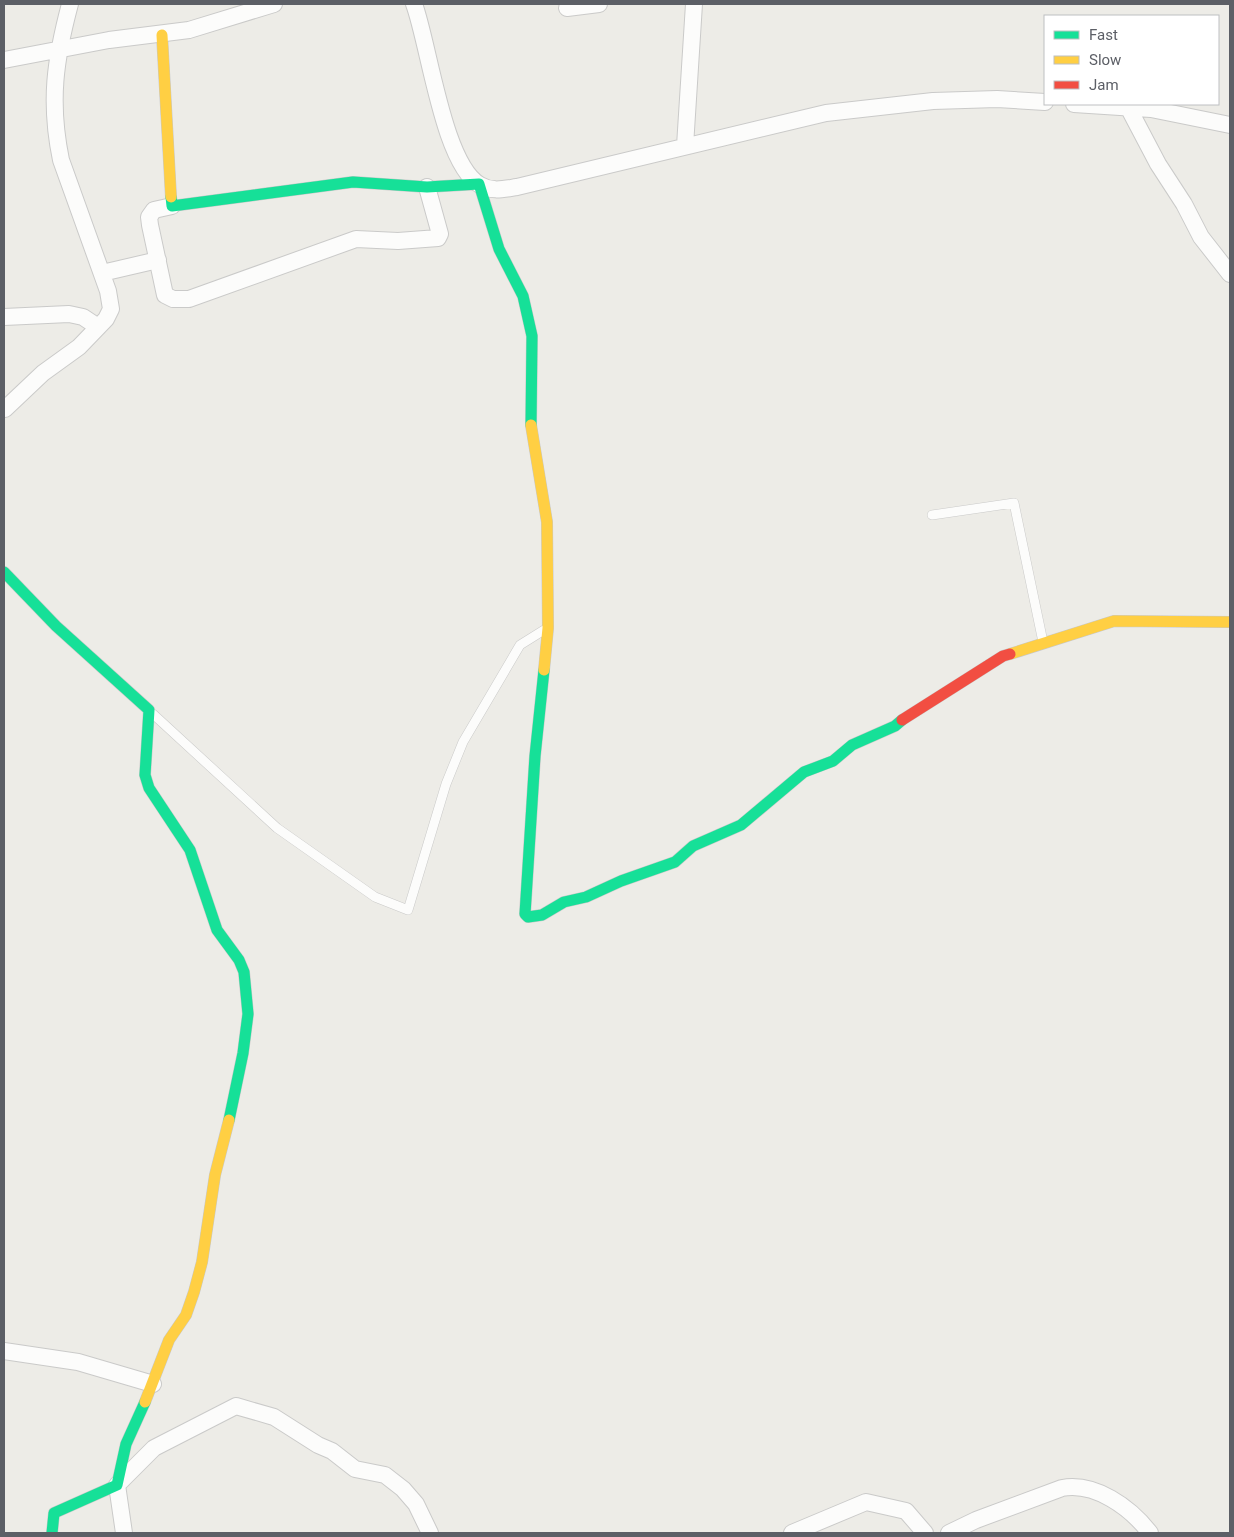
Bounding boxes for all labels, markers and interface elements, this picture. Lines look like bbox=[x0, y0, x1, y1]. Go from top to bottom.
legend bbox=[1044, 15, 1219, 105]
text: Fast bbox=[1089, 26, 1118, 44]
text: Slow bbox=[1089, 51, 1121, 69]
text: Jam bbox=[1089, 76, 1119, 94]

